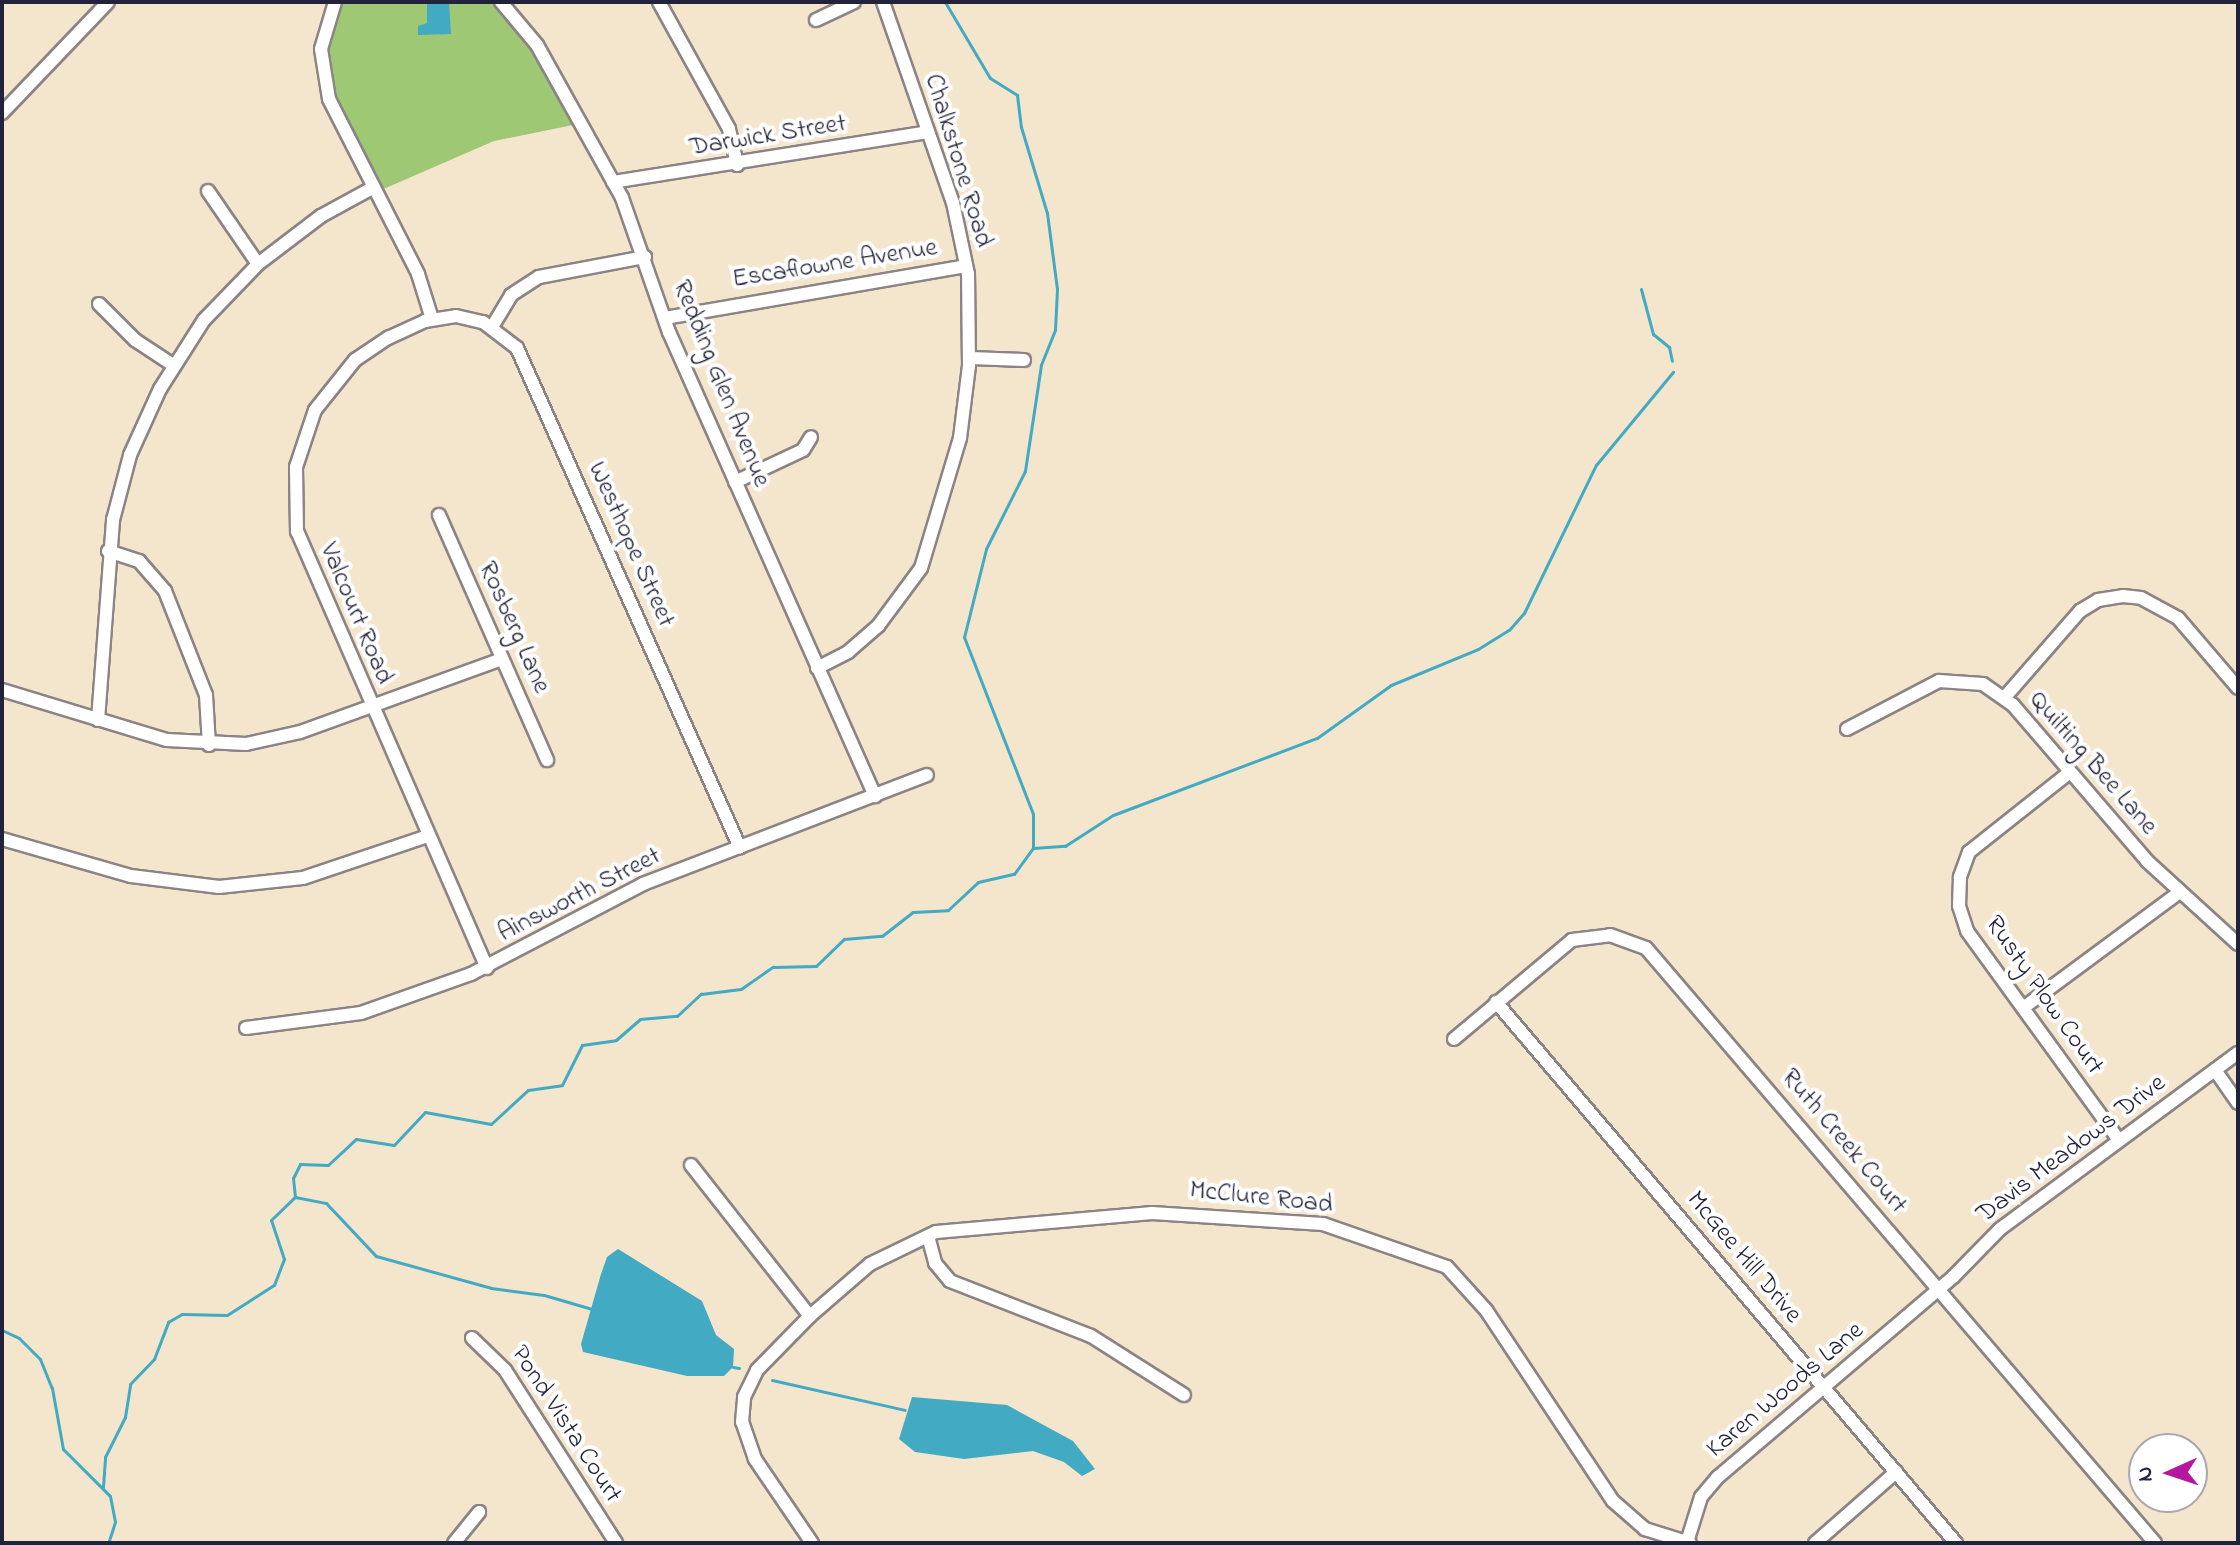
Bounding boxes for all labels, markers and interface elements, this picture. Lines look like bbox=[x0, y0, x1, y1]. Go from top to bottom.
street label: Chalkstone Road bbox=[916, 71, 998, 251]
street label: Darwick Street bbox=[688, 109, 848, 165]
street label: Escaflowne Avenue bbox=[730, 233, 940, 297]
street label: Redding Glen Avenue bbox=[664, 276, 776, 492]
street label: Westhope Street bbox=[580, 458, 680, 632]
street label: Valcourt Road bbox=[311, 539, 399, 689]
street label: Rosberg Lane bbox=[470, 557, 556, 699]
street label: Quilting Bee Lane bbox=[2021, 686, 2163, 842]
street label: Ainsworth Street bbox=[494, 842, 666, 950]
street label: Rusty Plow Court bbox=[1977, 911, 2109, 1081]
street label: Ruth Creek Court bbox=[1773, 1063, 1913, 1221]
street label: Davis Meadows Drive bbox=[1971, 1069, 2173, 1231]
street label: McClure Road bbox=[1188, 1176, 1334, 1222]
street label: McGee Hill Drive bbox=[1679, 1186, 1807, 1330]
street label: Karen Woods Lane bbox=[1701, 1316, 1871, 1466]
street label: Pond Vista Court bbox=[503, 1341, 627, 1509]
north arrow bbox=[2128, 1433, 2208, 1513]
text: N bbox=[2130, 1466, 2162, 1482]

